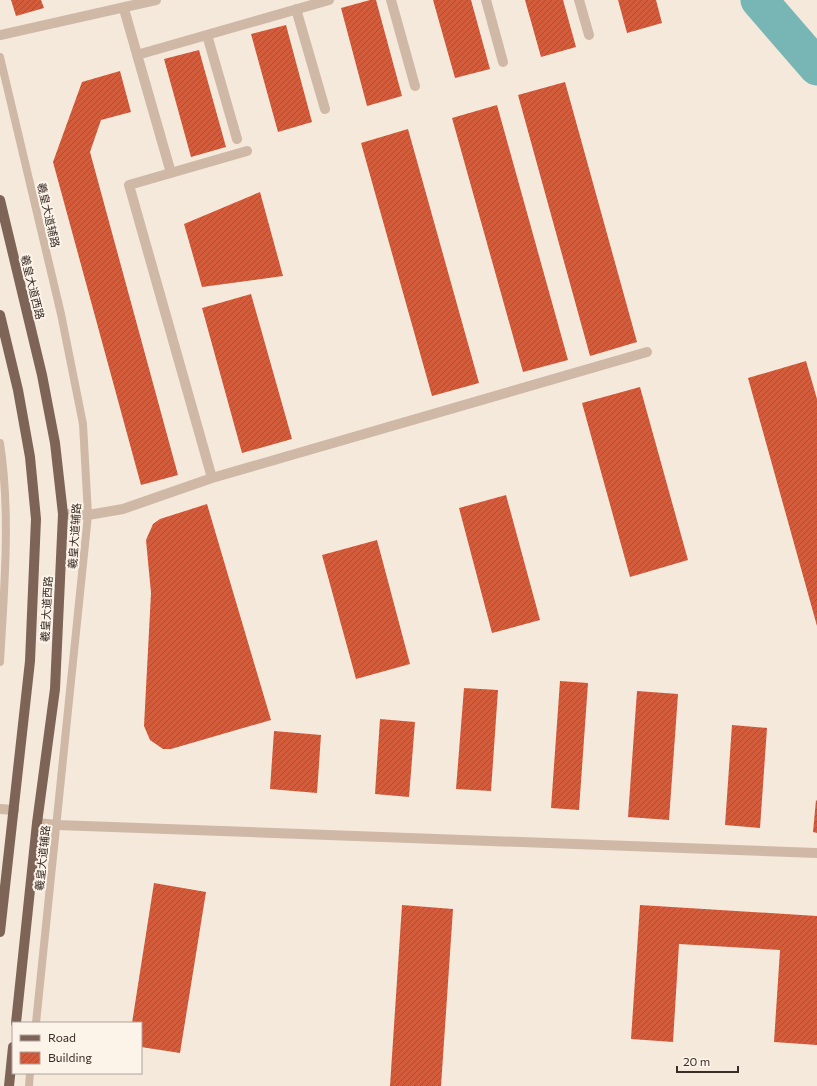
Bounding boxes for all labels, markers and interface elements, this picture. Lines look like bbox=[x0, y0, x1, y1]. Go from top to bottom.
street label: 羲皇大道辅路 bbox=[35, 181, 63, 249]
street label: 羲皇大道西路 bbox=[19, 253, 47, 321]
street label: 羲皇大道辅路 bbox=[65, 503, 83, 569]
street label: 羲皇大道西路 bbox=[38, 576, 54, 642]
street label: 羲皇大道辅路 bbox=[32, 825, 52, 891]
legend bbox=[12, 1022, 142, 1074]
text: Road bbox=[48, 1030, 76, 1044]
scale bar bbox=[677, 1048, 738, 1074]
text: Building bbox=[48, 1050, 92, 1064]
text: 20 m bbox=[683, 1054, 710, 1068]

